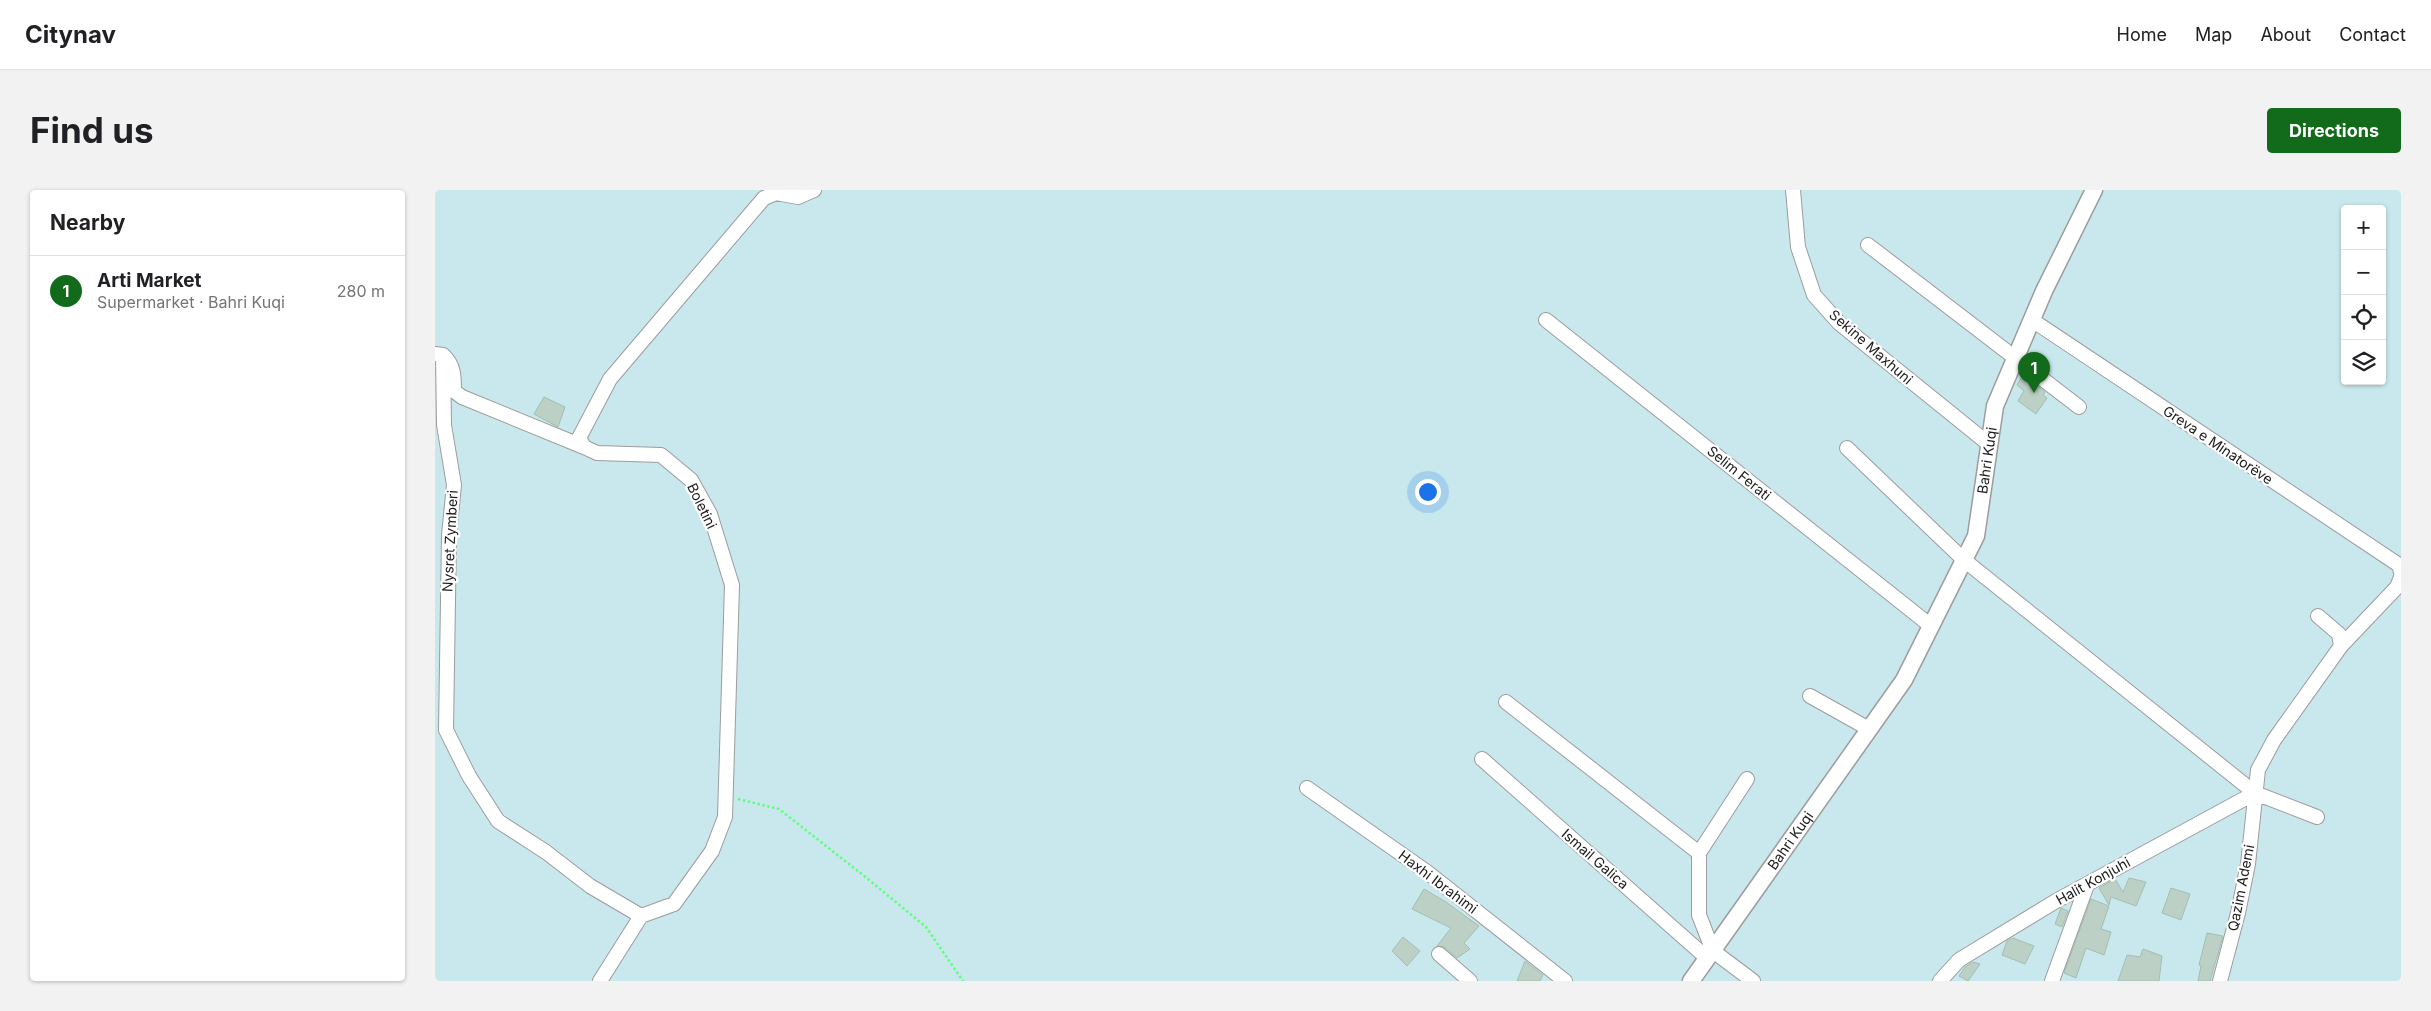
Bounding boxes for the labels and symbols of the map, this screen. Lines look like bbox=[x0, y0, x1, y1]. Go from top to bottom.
street label: Sekine Maxhuni bbox=[1826, 306, 1917, 387]
pin: 1 bbox=[2018, 352, 2050, 393]
street label: Greva e Minatorëve bbox=[2160, 402, 2276, 488]
street label: Bahri Kuqi bbox=[1973, 426, 2000, 495]
street label: Selim Ferati bbox=[1704, 442, 1775, 503]
your location bbox=[1415, 479, 1441, 505]
street label: Boletini bbox=[684, 480, 721, 531]
street label: Nysret Zymberi bbox=[438, 490, 461, 592]
street label: Bahri Kuqi bbox=[1764, 808, 1816, 873]
street label: Ismail Galica bbox=[1558, 825, 1632, 892]
street label: Qazim Ademi bbox=[2224, 843, 2257, 933]
street label: Haxhi Ibrahimi bbox=[1396, 846, 1481, 917]
street label: Halit Konjuhi bbox=[2053, 853, 2133, 908]

